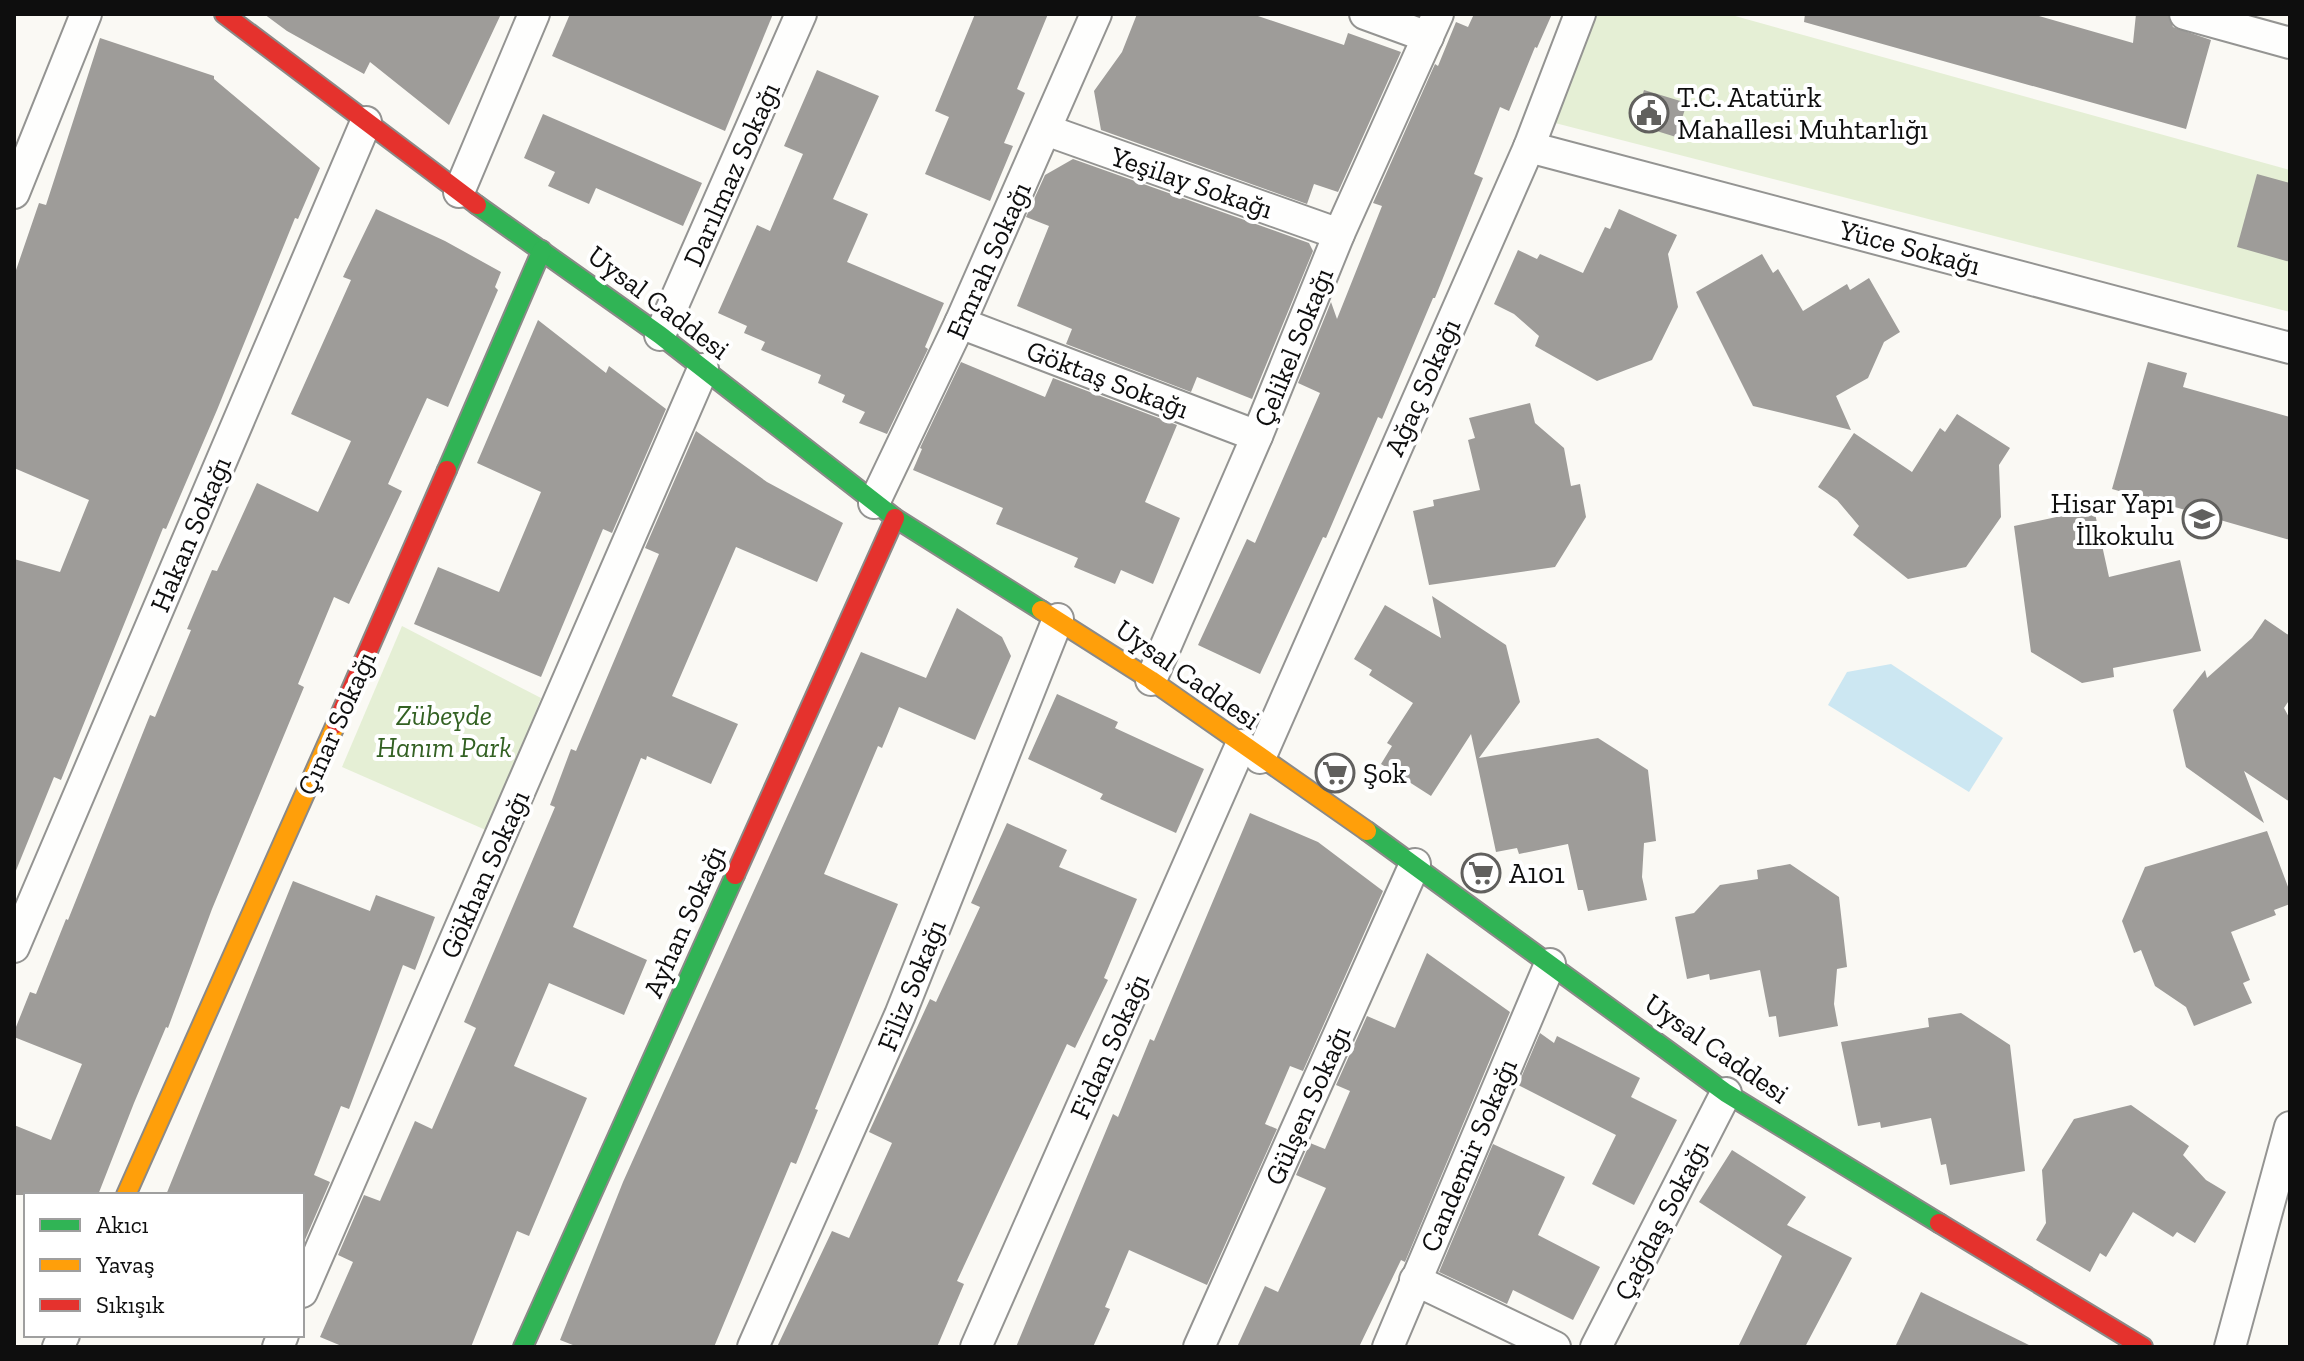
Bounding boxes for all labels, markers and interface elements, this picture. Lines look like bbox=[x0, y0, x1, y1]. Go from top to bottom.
street label: Darılmaz Sokağı bbox=[676, 77, 787, 271]
place label: T.C. Atatürk Mahallesi Muhtarlığı bbox=[1677, 81, 1928, 146]
public building icon: T.C. Atatürk Mahallesi Muhtarlığı bbox=[1628, 92, 1670, 134]
street label: Yeşilay Sokağı bbox=[1106, 139, 1277, 226]
street label: Emrah Sokağı bbox=[939, 177, 1038, 344]
street label: Yüce Sokağı bbox=[1835, 213, 1984, 282]
street label: Uysal Caddesi bbox=[581, 238, 736, 366]
street label: Çelikel Sokağı bbox=[1247, 263, 1340, 431]
street label: Ağaç Sokağı bbox=[1378, 313, 1467, 461]
street label: Göktaş Sokağı bbox=[1022, 333, 1194, 426]
street label: Hakan Sokağı bbox=[143, 451, 238, 617]
place label: Hisar Yapı İlkokulu bbox=[2051, 487, 2174, 552]
school or university icon: Hisar Yapı İlkokulu bbox=[2181, 498, 2223, 540]
street label: Uysal Caddesi bbox=[1109, 612, 1266, 736]
street label: Çınar Sokağı bbox=[290, 646, 383, 800]
park label: Zübeyde Hanım Park bbox=[376, 699, 512, 764]
supermarket icon: Şok bbox=[1314, 752, 1356, 794]
place label: Şok bbox=[1363, 757, 1407, 790]
street label: Gökhan Sokağı bbox=[433, 785, 536, 963]
street label: Ayhan Sokağı bbox=[636, 840, 733, 1002]
supermarket icon: A101 bbox=[1460, 852, 1502, 894]
place label: A101 bbox=[1509, 857, 1565, 890]
street label: Filiz Sokağı bbox=[870, 915, 953, 1056]
street label: Fidan Sokağı bbox=[1063, 968, 1156, 1124]
street label: Uysal Caddesi bbox=[1638, 986, 1795, 1110]
street label: Gülşen Sokağı bbox=[1258, 1020, 1357, 1190]
street label: Candemir Sokağı bbox=[1413, 1054, 1524, 1257]
street label: Çağdaş Sokağı bbox=[1607, 1135, 1716, 1306]
legend bbox=[24, 1193, 304, 1337]
text: Akıcı bbox=[96, 1210, 149, 1239]
text: Yavaş bbox=[95, 1250, 154, 1279]
text: Sıkışık bbox=[96, 1290, 165, 1319]

